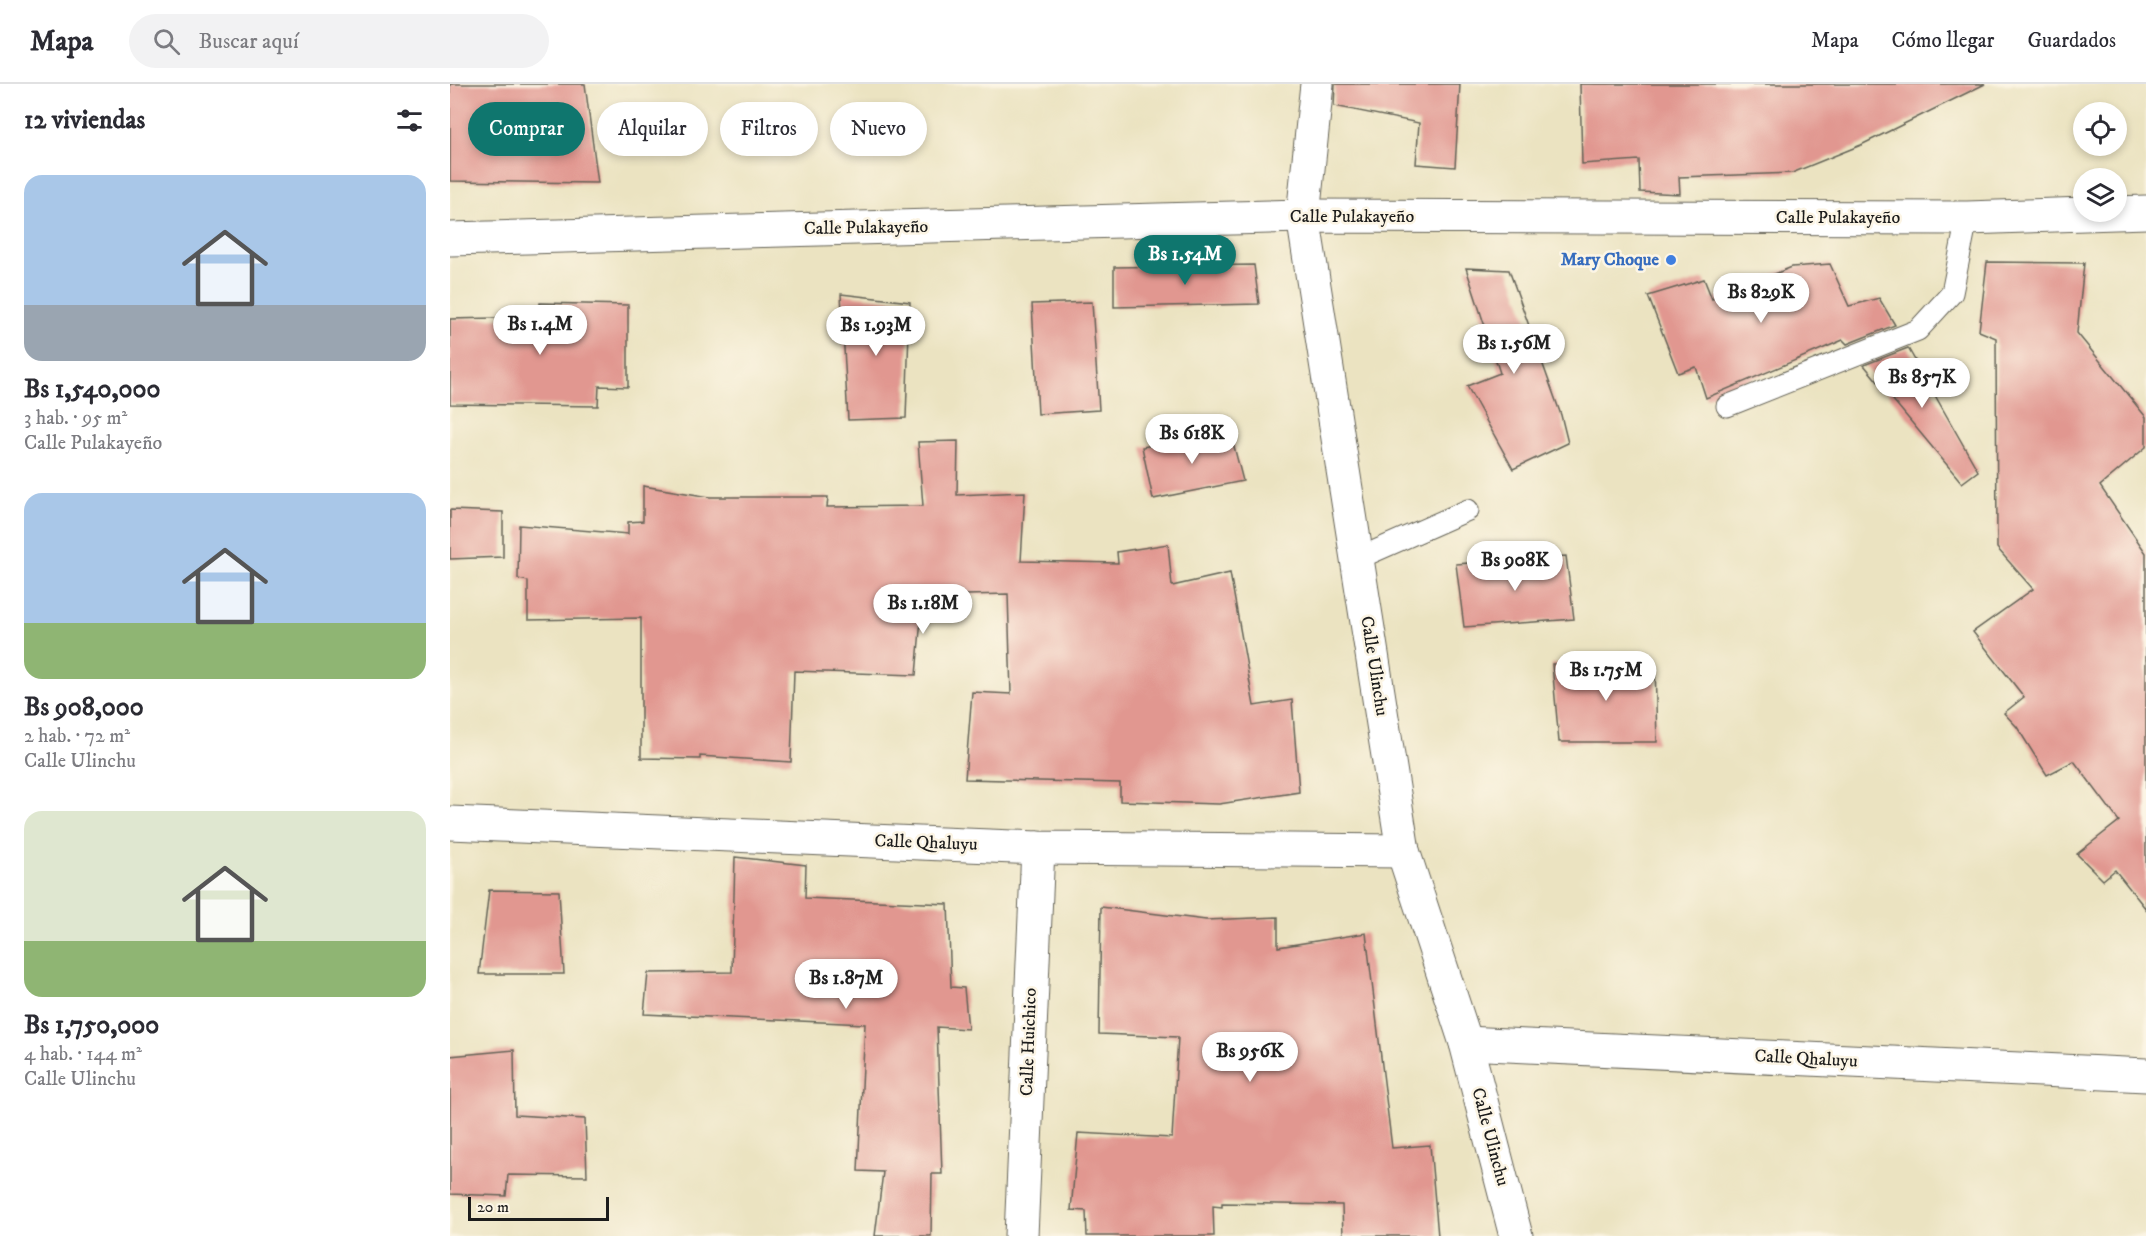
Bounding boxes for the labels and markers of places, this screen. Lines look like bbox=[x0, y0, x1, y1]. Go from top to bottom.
pin: Bs 1.54M bbox=[1123, 235, 1247, 286]
place label: Mary Choque bbox=[1561, 249, 1660, 271]
marker: Mary Choque bbox=[1664, 253, 1678, 267]
pin: Bs 829K bbox=[1706, 273, 1816, 324]
pin: Bs 1.4M bbox=[485, 305, 595, 356]
pin: Bs 1.93M bbox=[814, 306, 938, 357]
pin: Bs 1.56M bbox=[1452, 324, 1576, 375]
pin: Bs 857K bbox=[1867, 358, 1977, 409]
pin: Bs 618K bbox=[1137, 414, 1247, 465]
pin: Bs 908K bbox=[1460, 541, 1570, 592]
pin: Bs 1.18M bbox=[861, 584, 985, 635]
pin: Bs 1.75M bbox=[1544, 651, 1668, 702]
pin: Bs 1.87M bbox=[784, 959, 908, 1010]
pin: Bs 956K bbox=[1195, 1032, 1305, 1083]

